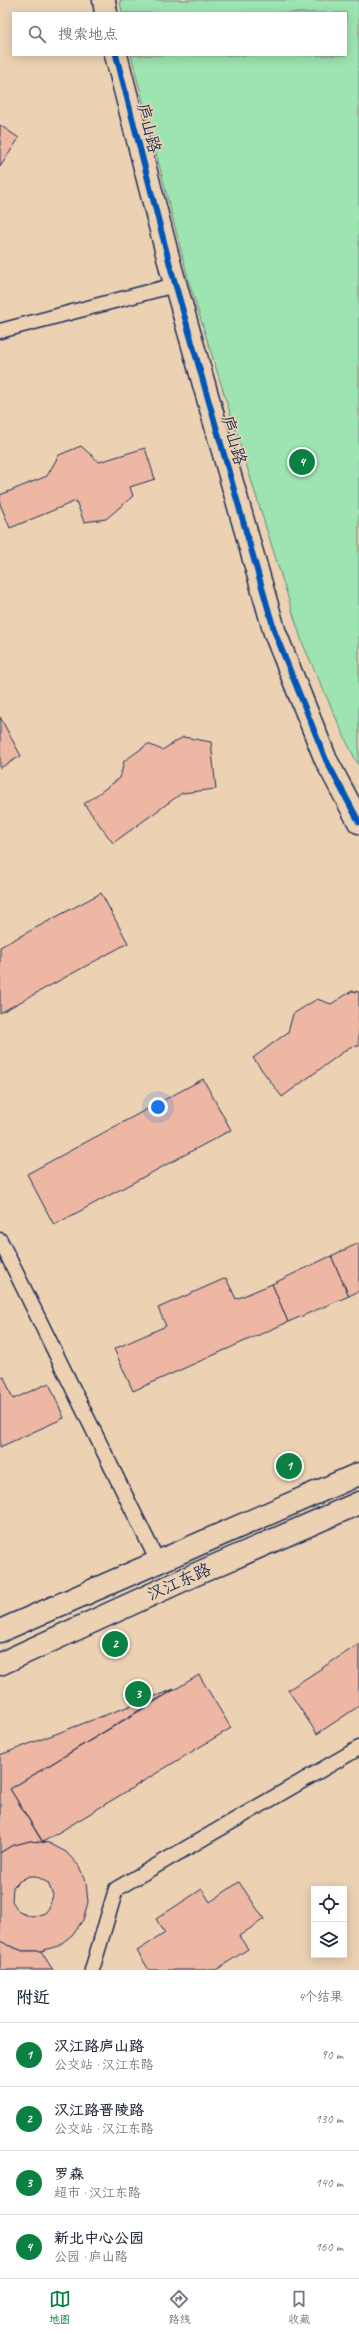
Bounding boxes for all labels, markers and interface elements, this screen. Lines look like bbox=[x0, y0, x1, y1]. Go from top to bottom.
search box bbox=[12, 12, 347, 56]
icon: search bbox=[26, 23, 48, 45]
text: 搜索地点 bbox=[58, 25, 118, 44]
street label: 庐山路 bbox=[133, 101, 165, 155]
street label: 庐山路 bbox=[217, 413, 251, 467]
pin: 4 bbox=[289, 447, 315, 477]
your location bbox=[148, 1097, 168, 1117]
pin: 1 bbox=[276, 1451, 302, 1481]
street label: 汉江东路 bbox=[144, 1559, 214, 1605]
pin: 2 bbox=[102, 1629, 128, 1659]
pin: 3 bbox=[125, 1679, 151, 1709]
map controls bbox=[311, 1886, 347, 1958]
button: locate bbox=[311, 1886, 347, 1922]
button: layers bbox=[311, 1922, 347, 1958]
text: 附近 bbox=[16, 1987, 50, 2008]
text: 4个结果 bbox=[298, 1989, 343, 2005]
text: 汉江路庐山路 bbox=[54, 2037, 144, 2056]
text: 1 bbox=[26, 2047, 32, 2063]
text: 90 m bbox=[321, 2047, 343, 2063]
text: 公交站 · 汉江东路 bbox=[54, 2057, 154, 2073]
text: 汉江路晋陵路 bbox=[54, 2101, 144, 2120]
text: 2 bbox=[26, 2111, 32, 2127]
text: 130 m bbox=[315, 2111, 343, 2127]
text: 公交站 · 汉江东路 bbox=[54, 2121, 154, 2137]
text: 罗森 bbox=[54, 2165, 84, 2184]
text: 3 bbox=[26, 2175, 32, 2191]
text: 140 m bbox=[315, 2175, 343, 2191]
text: 超市 · 汉江东路 bbox=[54, 2185, 141, 2201]
text: 新北中心公园 bbox=[54, 2229, 144, 2248]
text: 4 bbox=[26, 2239, 32, 2255]
text: 160 m bbox=[315, 2239, 343, 2255]
text: 公园 · 庐山路 bbox=[54, 2249, 128, 2265]
tab: 地图 bbox=[49, 2288, 71, 2326]
tab: 路线 bbox=[168, 2288, 190, 2326]
tab: 收藏 bbox=[288, 2288, 310, 2326]

